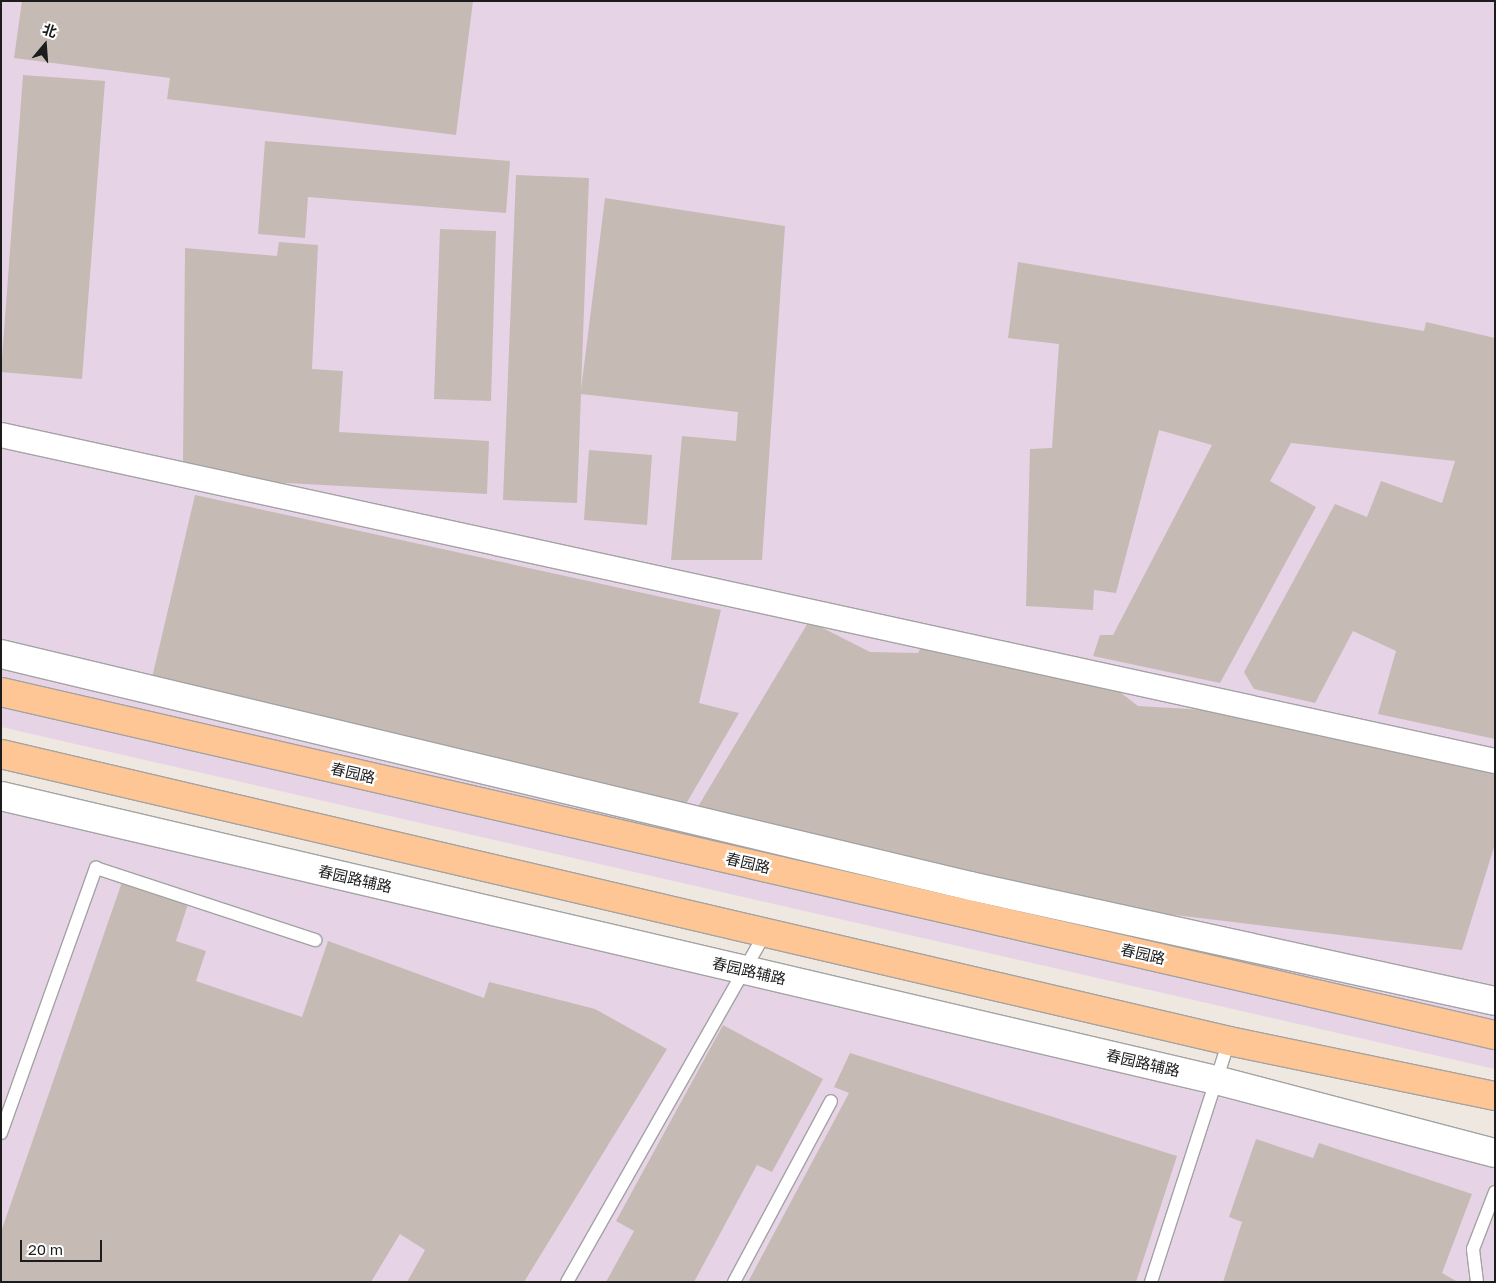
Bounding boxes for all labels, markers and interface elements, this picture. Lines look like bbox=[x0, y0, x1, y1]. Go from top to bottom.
north arrow bbox=[20, 20, 70, 70]
text: 北 bbox=[41, 20, 59, 41]
street label: 春园路 bbox=[329, 759, 377, 787]
street label: 春园路 bbox=[724, 849, 772, 877]
street label: 春园路辅路 bbox=[316, 862, 394, 896]
street label: 春园路 bbox=[1119, 940, 1167, 968]
street label: 春园路辅路 bbox=[710, 954, 788, 988]
street label: 春园路辅路 bbox=[1104, 1046, 1182, 1080]
scale bar bbox=[22, 1230, 105, 1262]
text: 20 m bbox=[28, 1240, 63, 1258]

